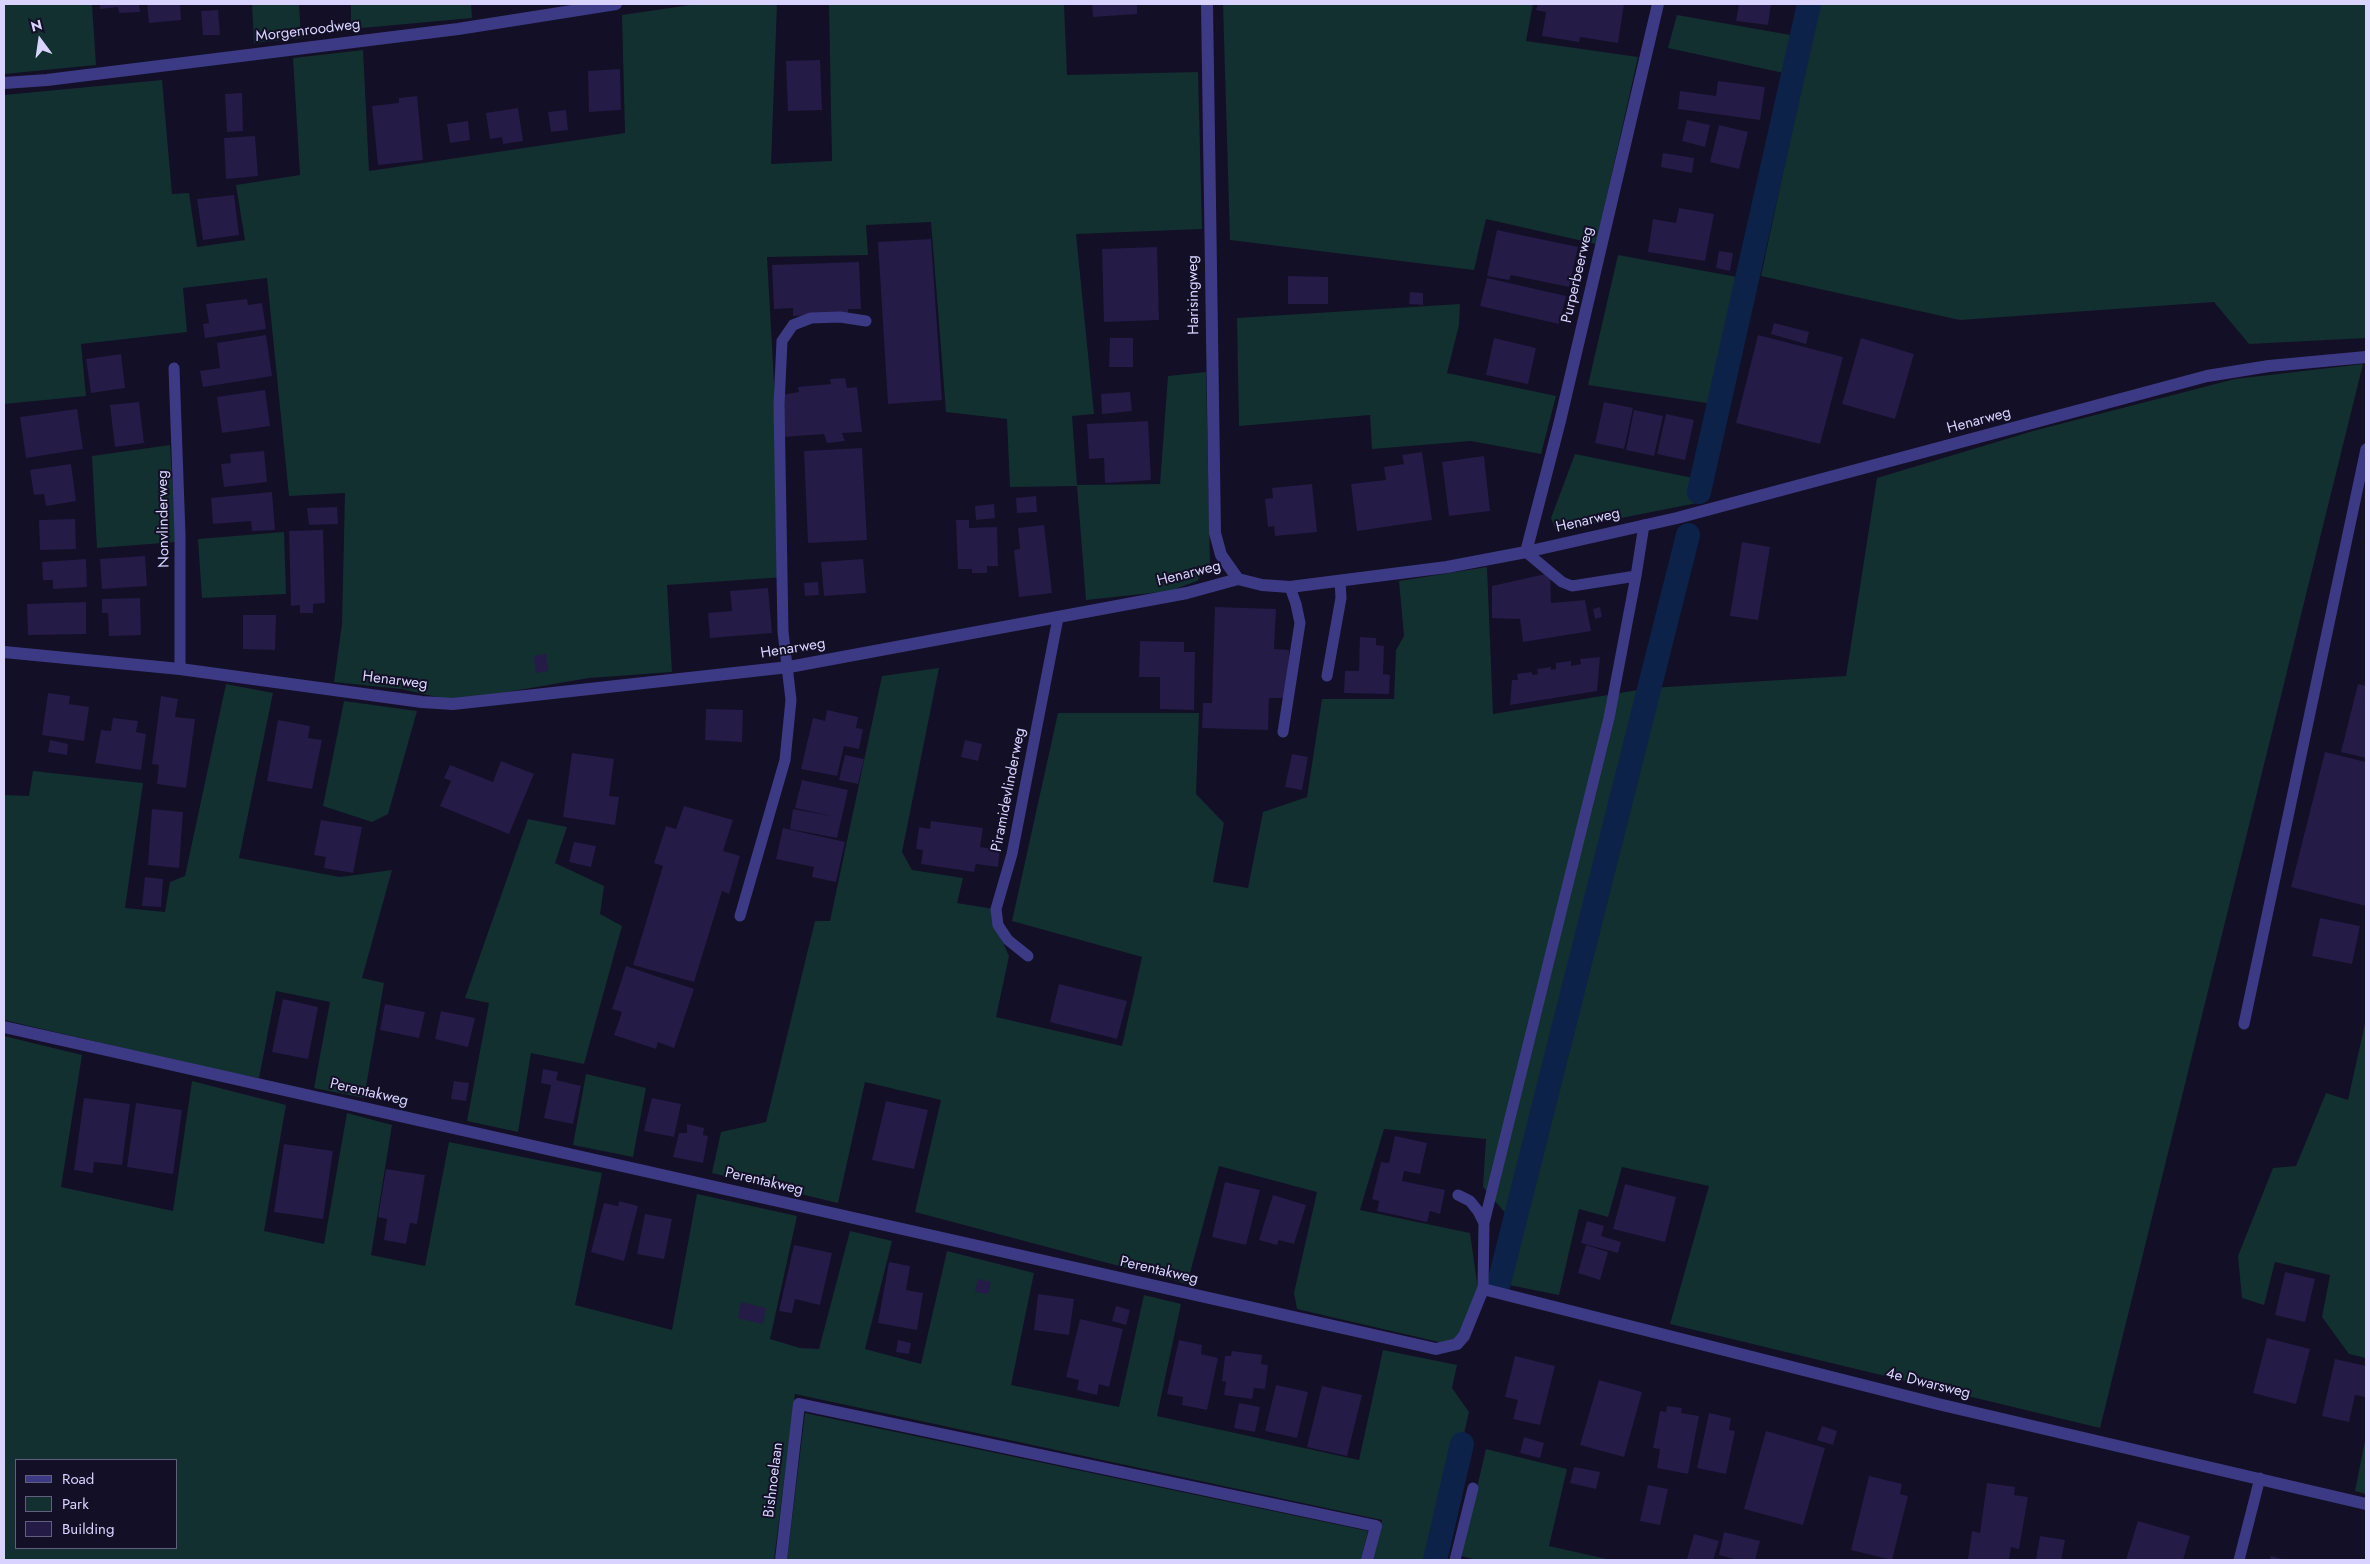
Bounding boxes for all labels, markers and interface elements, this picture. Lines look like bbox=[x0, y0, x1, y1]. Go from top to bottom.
text: N bbox=[29, 14, 44, 36]
north arrow bbox=[15, 15, 65, 65]
street label: Morgenroodweg bbox=[255, 16, 361, 46]
street label: Purperbeerweg bbox=[1558, 225, 1598, 325]
street label: Harisingweg bbox=[1184, 255, 1204, 335]
street label: Henarweg bbox=[1945, 404, 2013, 438]
street label: Nonvlinderweg bbox=[154, 470, 174, 568]
street label: Henarweg bbox=[1554, 505, 1622, 537]
street label: Henarweg bbox=[1155, 557, 1223, 591]
street label: Henarweg bbox=[759, 635, 827, 663]
street label: Henarweg bbox=[361, 668, 429, 694]
street label: Piramidevlinderweg bbox=[988, 726, 1030, 854]
street label: Perentakweg bbox=[328, 1075, 410, 1111]
street label: Perentakweg bbox=[723, 1164, 805, 1200]
street label: Perentakweg bbox=[1118, 1253, 1200, 1289]
street label: 4e Dwarsweg bbox=[1884, 1365, 1972, 1403]
street label: Bishnoelaan bbox=[760, 1441, 788, 1519]
legend bbox=[15, 1459, 178, 1549]
text: Road bbox=[62, 1468, 94, 1490]
text: Park bbox=[62, 1493, 89, 1515]
text: Building bbox=[62, 1518, 114, 1540]

